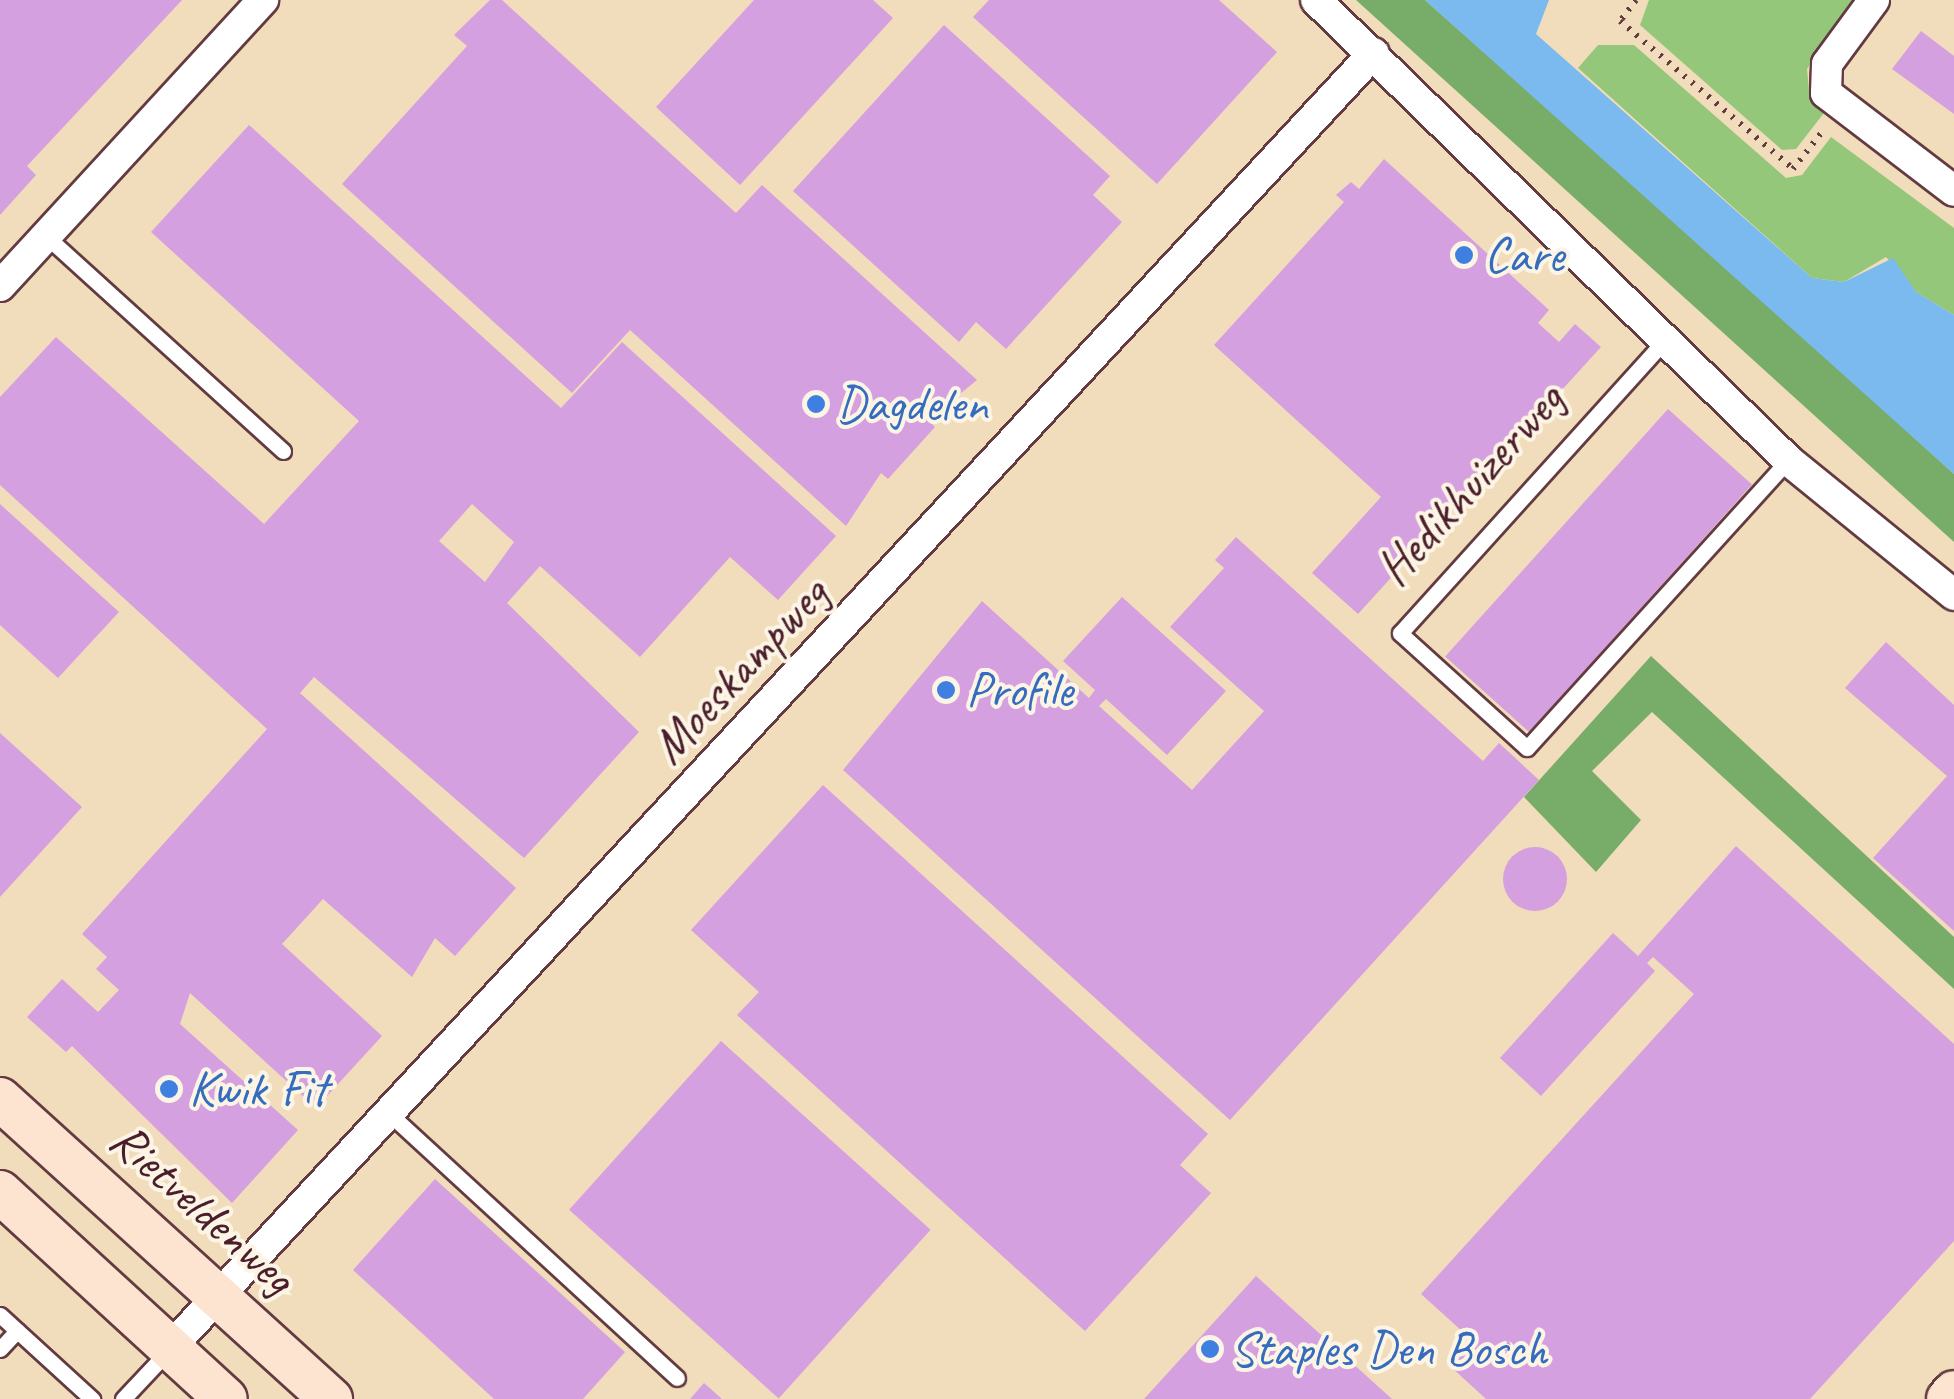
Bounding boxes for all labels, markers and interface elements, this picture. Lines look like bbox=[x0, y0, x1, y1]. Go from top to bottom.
place label: Care bbox=[1484, 225, 1564, 285]
marker: Care bbox=[1453, 244, 1475, 266]
street label: Hedikhuizerweg bbox=[1363, 370, 1577, 598]
place label: Dagdelen bbox=[836, 374, 988, 434]
marker: Dagdelen bbox=[805, 393, 827, 415]
street label: Moeskampweg bbox=[638, 565, 840, 775]
place label: Profile bbox=[966, 660, 1072, 720]
marker: Profile bbox=[935, 679, 957, 701]
place label: Kwik Fit bbox=[189, 1059, 327, 1119]
marker: Kwik Fit bbox=[158, 1078, 180, 1100]
street label: Rietveldenweg bbox=[98, 1109, 308, 1307]
place label: Staples Den Bosch bbox=[1230, 1319, 1548, 1379]
marker: Staples Den Bosch bbox=[1199, 1338, 1221, 1360]

